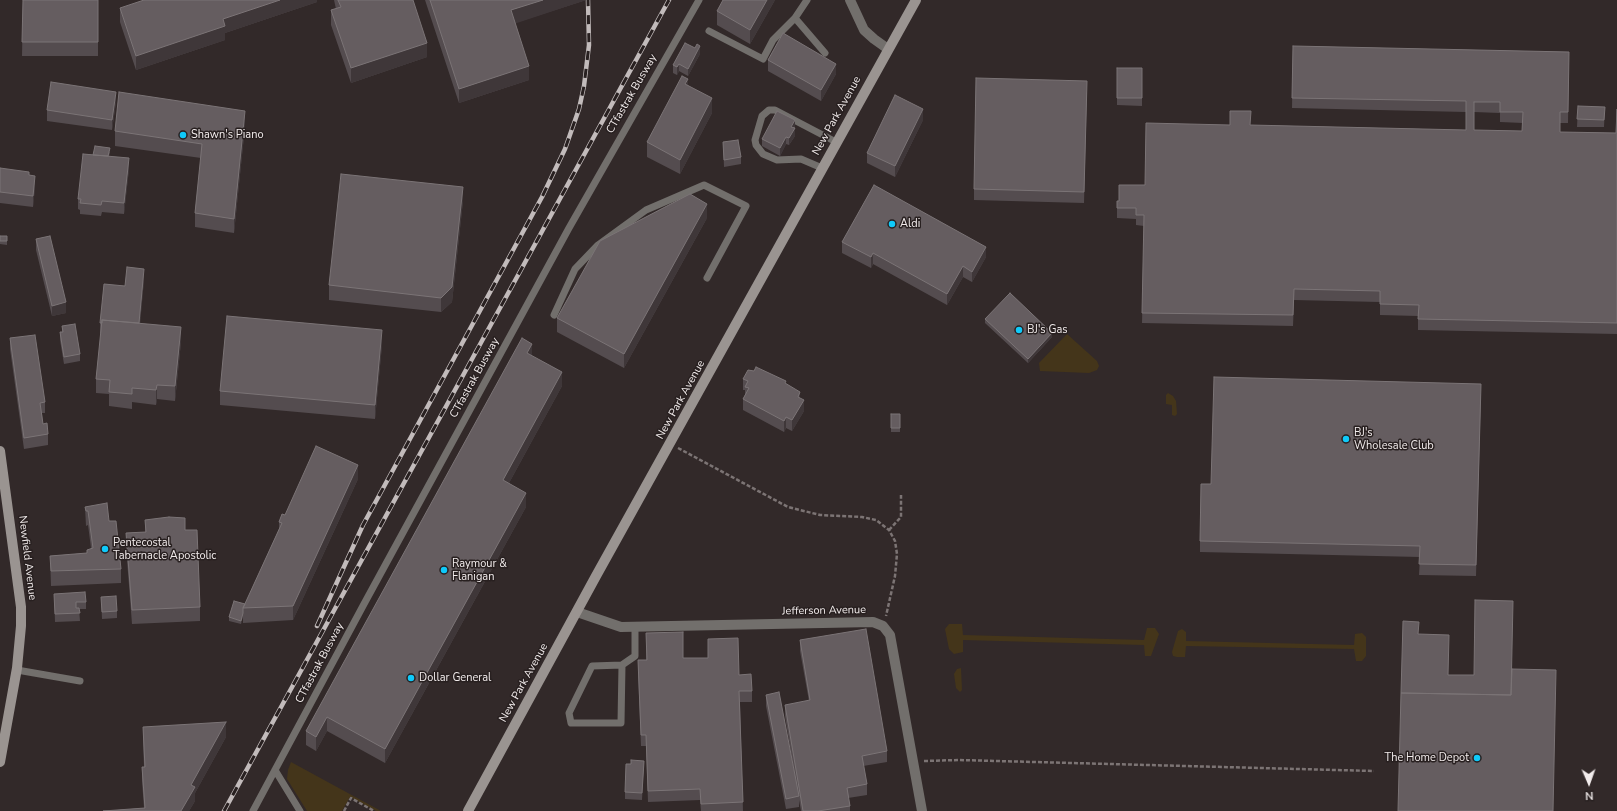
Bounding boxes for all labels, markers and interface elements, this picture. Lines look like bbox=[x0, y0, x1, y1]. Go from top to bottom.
street label: CTfastrak Busway bbox=[604, 52, 660, 136]
street label: New Park Avenue bbox=[810, 74, 864, 158]
place label: Shawn's Piano bbox=[191, 128, 264, 142]
marker: Shawn's Piano bbox=[178, 130, 188, 140]
place label: Aldi bbox=[900, 217, 920, 231]
marker: Aldi bbox=[887, 219, 897, 229]
place label: BJ's Gas bbox=[1027, 323, 1068, 337]
marker: BJ's Gas bbox=[1014, 325, 1024, 335]
street label: CTfastrak Busway bbox=[448, 336, 502, 420]
street label: New Park Avenue bbox=[654, 358, 708, 442]
place label: BJ's Wholesale Club bbox=[1354, 426, 1434, 452]
marker: BJ's Wholesale Club bbox=[1341, 434, 1351, 444]
street label: Newfield Avenue bbox=[15, 515, 39, 601]
place label: Pentecostal Tabernacle Apostolic bbox=[113, 536, 216, 562]
marker: Pentecostal Tabernacle Apostolic bbox=[100, 544, 110, 554]
place label: Raymour & Flanigan bbox=[452, 557, 507, 583]
marker: Raymour & Flanigan bbox=[439, 565, 449, 575]
street label: Jefferson Avenue bbox=[782, 604, 866, 618]
street label: CTfastrak Busway bbox=[293, 620, 347, 706]
street label: New Park Avenue bbox=[497, 641, 551, 725]
place label: Dollar General bbox=[419, 671, 491, 685]
marker: Dollar General bbox=[406, 673, 416, 683]
place label: The Home Depot bbox=[1385, 751, 1469, 765]
marker: The Home Depot bbox=[1472, 753, 1482, 763]
north arrow bbox=[1569, 763, 1609, 803]
text: N bbox=[1585, 788, 1594, 803]

